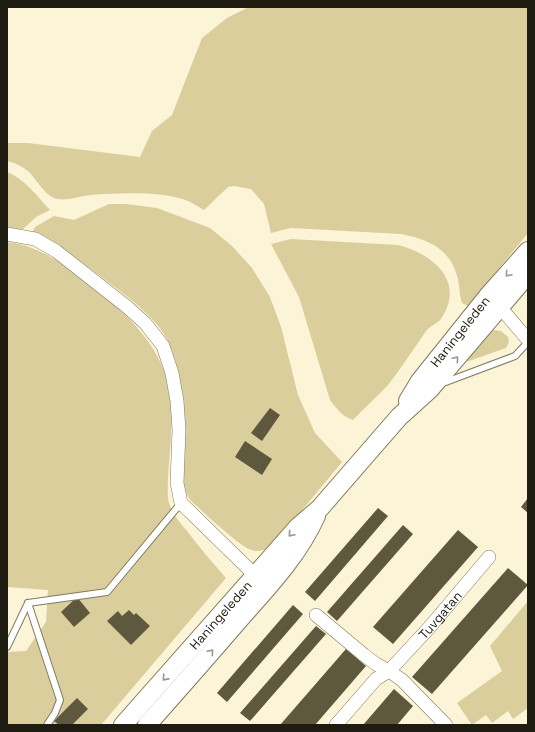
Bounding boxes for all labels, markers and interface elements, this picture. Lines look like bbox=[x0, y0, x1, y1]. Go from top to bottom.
one-way arrow bbox=[506, 269, 513, 277]
street label: Haningeleden bbox=[426, 292, 493, 370]
one-way arrow bbox=[451, 356, 458, 364]
one-way arrow bbox=[289, 530, 296, 537]
street label: Haningeleden bbox=[185, 577, 255, 653]
street label: Tuvgatan bbox=[415, 587, 465, 643]
one-way arrow bbox=[207, 649, 214, 656]
one-way arrow bbox=[162, 674, 169, 681]

